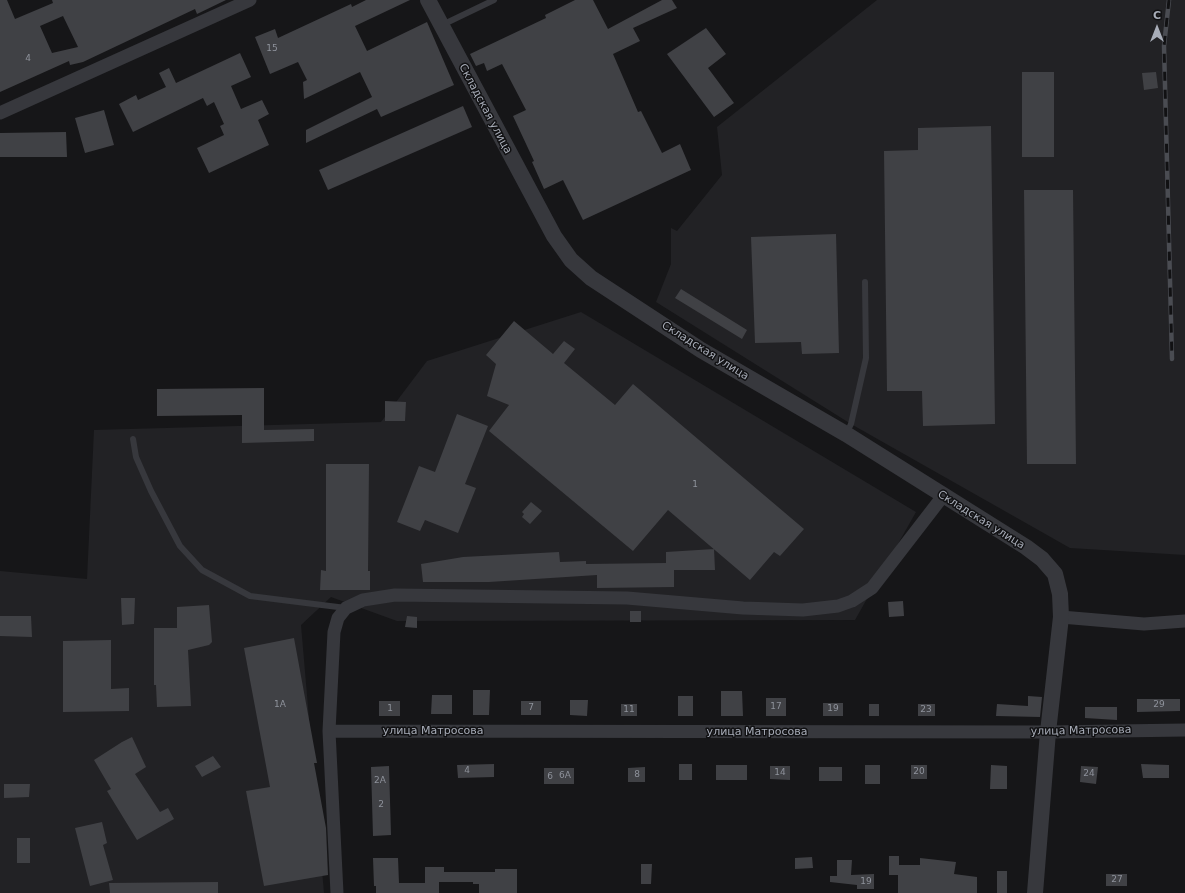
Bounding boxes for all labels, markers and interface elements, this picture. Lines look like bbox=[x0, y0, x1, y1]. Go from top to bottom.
north arrow bbox=[1137, 8, 1177, 48]
text: С bbox=[1153, 9, 1161, 22]
house number: 15 bbox=[266, 44, 278, 54]
house number: 4 bbox=[25, 54, 31, 64]
street label: Складская улица bbox=[456, 62, 514, 156]
street label: Складская улица bbox=[659, 319, 751, 383]
house number: 1 bbox=[692, 480, 698, 490]
street label: Складская улица bbox=[935, 488, 1027, 552]
house number: 1А bbox=[274, 700, 286, 710]
house number: 29 bbox=[1153, 700, 1165, 710]
house number: 17 bbox=[770, 702, 782, 712]
house number: 7 bbox=[528, 703, 534, 713]
house number: 1 bbox=[387, 704, 393, 714]
house number: 19 bbox=[827, 704, 839, 714]
house number: 11 bbox=[623, 705, 635, 715]
house number: 23 bbox=[920, 705, 932, 715]
street label: улица Матросова bbox=[383, 724, 483, 738]
street label: улица Матросова bbox=[1031, 724, 1131, 738]
street label: улица Матросова bbox=[707, 725, 807, 739]
house number: 4 bbox=[464, 766, 470, 776]
house number: 20 bbox=[913, 767, 925, 777]
house number: 14 bbox=[774, 768, 786, 778]
house number: 24 bbox=[1083, 769, 1095, 779]
house number: 8 bbox=[634, 770, 640, 780]
house number: 6А bbox=[559, 771, 571, 781]
house number: 6 bbox=[547, 772, 553, 782]
house number: 2А bbox=[374, 776, 386, 786]
house number: 2 bbox=[378, 800, 384, 810]
house number: 27 bbox=[1111, 875, 1123, 885]
house number: 19 bbox=[860, 877, 872, 887]

